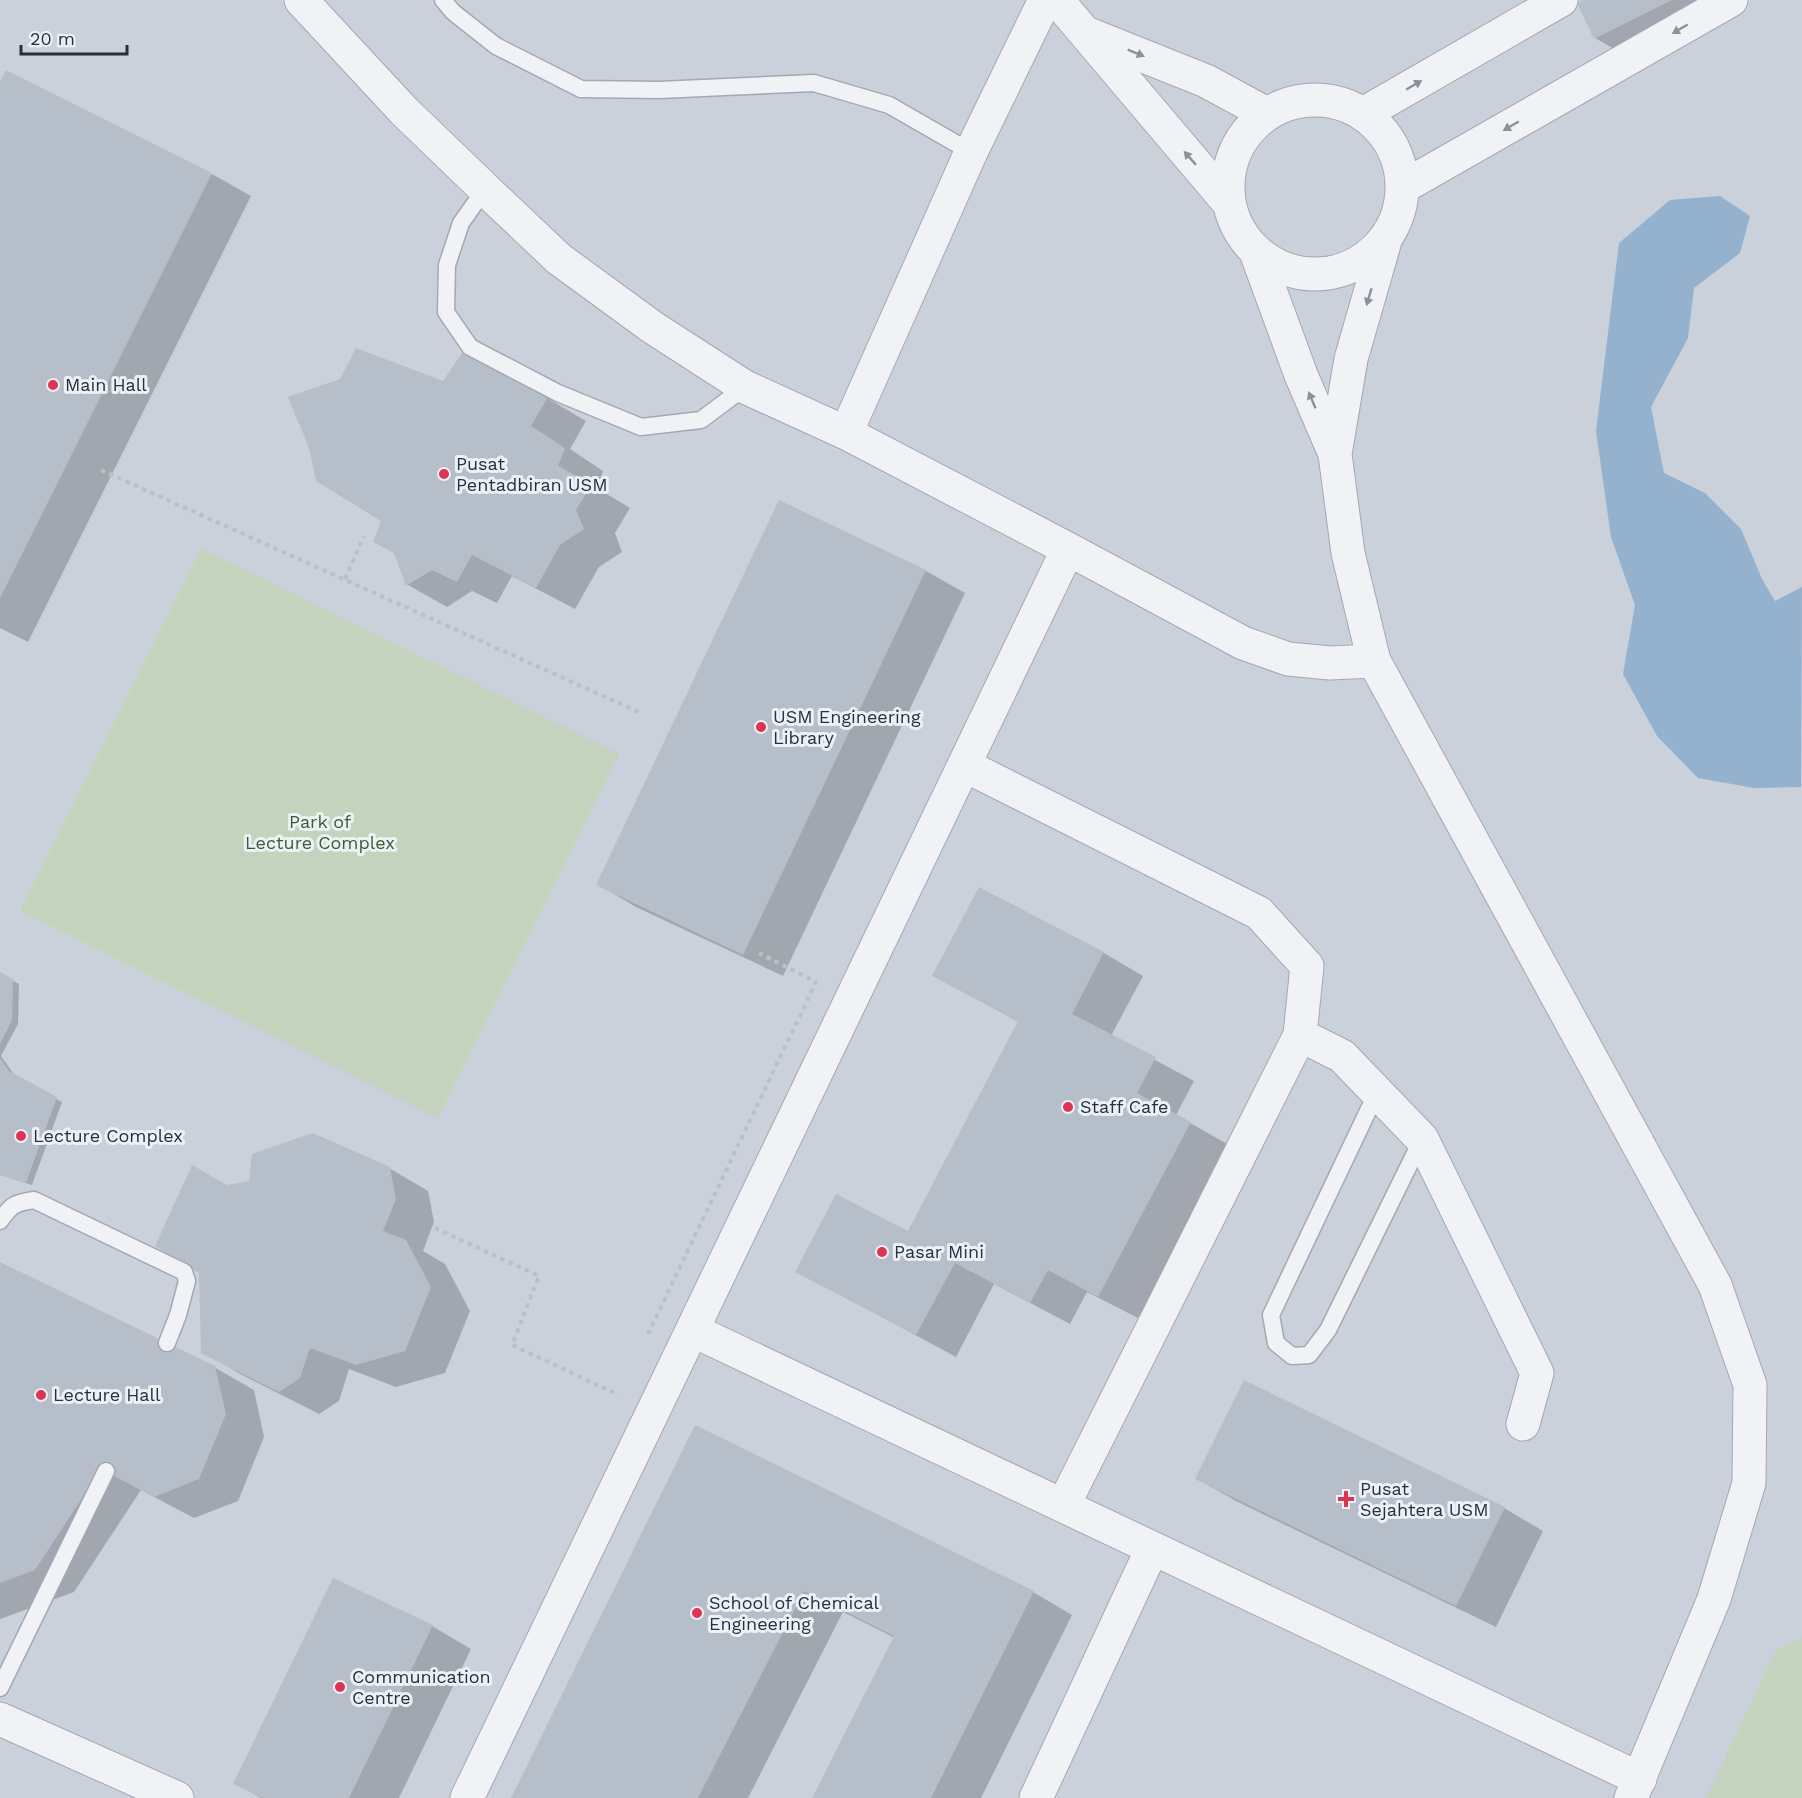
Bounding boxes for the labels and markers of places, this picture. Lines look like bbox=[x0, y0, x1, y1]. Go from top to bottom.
place label: Main Hall bbox=[65, 374, 147, 395]
marker: Main Hall bbox=[46, 378, 60, 392]
place label: Pusat Pentadbiran USM bbox=[456, 453, 608, 495]
marker: Pusat Pentadbiran USM bbox=[437, 467, 451, 481]
place label: USM Engineering Library bbox=[773, 706, 921, 748]
marker: USM Engineering Library bbox=[754, 720, 768, 734]
place label: Staff Cafe bbox=[1080, 1096, 1168, 1117]
marker: Staff Cafe bbox=[1061, 1100, 1075, 1114]
place label: Lecture Complex bbox=[33, 1125, 183, 1146]
marker: Lecture Complex bbox=[14, 1129, 28, 1143]
place label: Pasar Mini bbox=[894, 1241, 984, 1262]
marker: Pasar Mini bbox=[875, 1245, 889, 1259]
place label: Lecture Hall bbox=[53, 1384, 161, 1405]
marker: Lecture Hall bbox=[34, 1388, 48, 1402]
place label: Pusat Sejahtera USM bbox=[1360, 1478, 1489, 1520]
marker: Pusat Sejahtera USM bbox=[1337, 1490, 1355, 1508]
place label: School of Chemical Engineering bbox=[709, 1592, 880, 1634]
marker: School of Chemical Engineering bbox=[690, 1606, 704, 1620]
place label: Communication Centre bbox=[352, 1666, 491, 1708]
marker: Communication Centre bbox=[333, 1680, 347, 1694]

